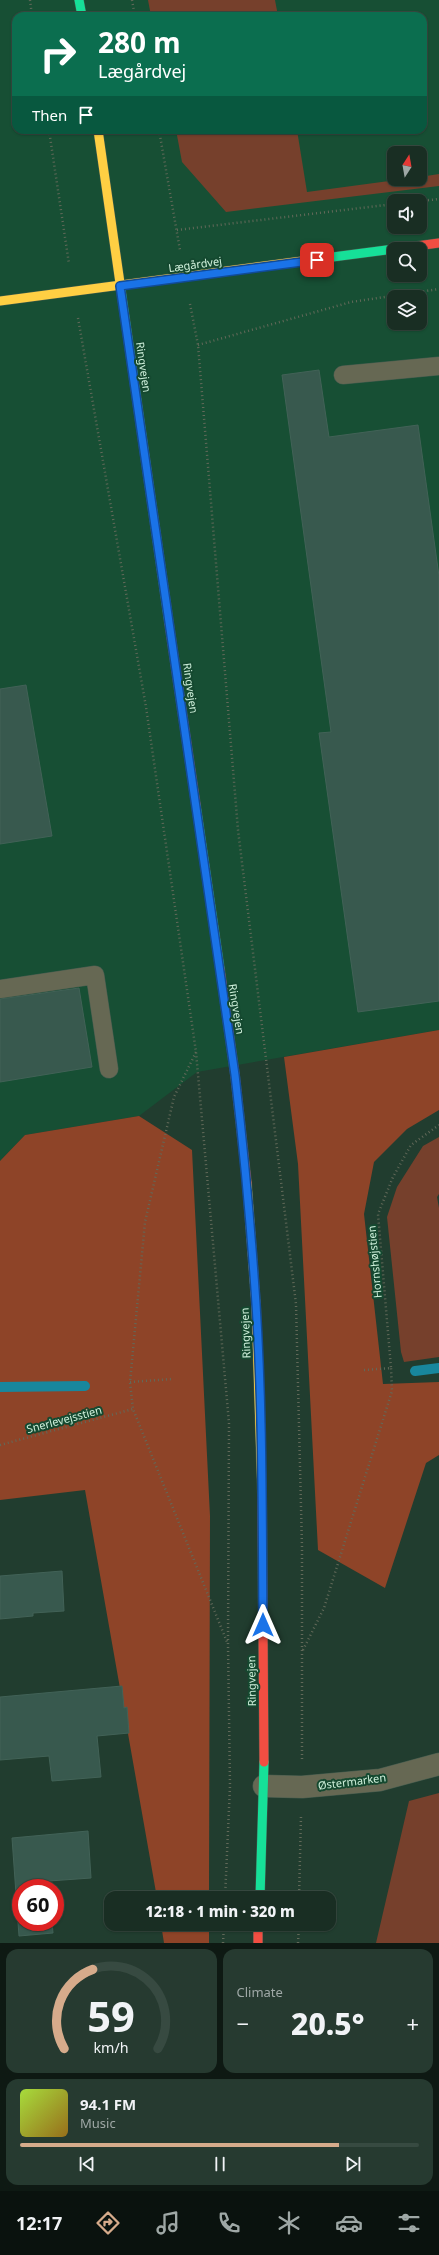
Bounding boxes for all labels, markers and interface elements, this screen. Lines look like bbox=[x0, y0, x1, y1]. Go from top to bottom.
text: 280 m bbox=[98, 23, 181, 61]
icon: right bbox=[32, 28, 84, 80]
text: Lægårdvej bbox=[98, 59, 186, 83]
icon: arrive bbox=[75, 104, 97, 126]
text: Then bbox=[32, 105, 67, 125]
north arrow bbox=[387, 146, 427, 186]
map controls bbox=[387, 146, 427, 330]
button: sound bbox=[387, 194, 427, 234]
button: search bbox=[387, 242, 427, 282]
pin bbox=[300, 243, 334, 277]
icon: arrive bbox=[306, 249, 328, 271]
street label: Lægårdvej bbox=[167, 253, 223, 275]
button: layers bbox=[387, 290, 427, 330]
street label: Ringvejen bbox=[133, 341, 155, 393]
street label: Ringvejen bbox=[180, 662, 202, 714]
street label: Ringvejen bbox=[226, 983, 248, 1035]
street label: Hornshøjstien bbox=[363, 1225, 385, 1299]
street label: Ringvejen bbox=[237, 1307, 253, 1359]
street label: Snerlevejsstien bbox=[25, 1402, 103, 1436]
position arrow bbox=[242, 1604, 284, 1646]
street label: Ringvejen bbox=[243, 1655, 259, 1707]
street label: Østermarken bbox=[317, 1769, 387, 1793]
speed limit sign: 60 bbox=[12, 1879, 64, 1931]
text: 12:18 · 1 min · 320 m bbox=[145, 1901, 295, 1921]
text: Climate bbox=[237, 1983, 283, 2001]
text: 59 bbox=[87, 1988, 135, 2044]
text: 20.5° bbox=[291, 2003, 364, 2044]
text: − bbox=[237, 2008, 249, 2038]
text: + bbox=[406, 2008, 419, 2038]
text: km/h bbox=[94, 2038, 129, 2057]
text: 94.1 FM bbox=[80, 2094, 136, 2114]
text: Music bbox=[80, 2114, 116, 2132]
icon: previous bbox=[76, 2153, 98, 2175]
icon: pause bbox=[209, 2153, 231, 2175]
icon: next bbox=[342, 2153, 364, 2175]
icon: directions bbox=[94, 2209, 122, 2237]
icon: music bbox=[154, 2209, 182, 2237]
icon: phone bbox=[215, 2209, 243, 2237]
icon: climate bbox=[275, 2209, 303, 2237]
icon: car bbox=[335, 2209, 363, 2237]
icon: filters bbox=[395, 2209, 423, 2237]
text: 12:17 bbox=[16, 2211, 62, 2235]

